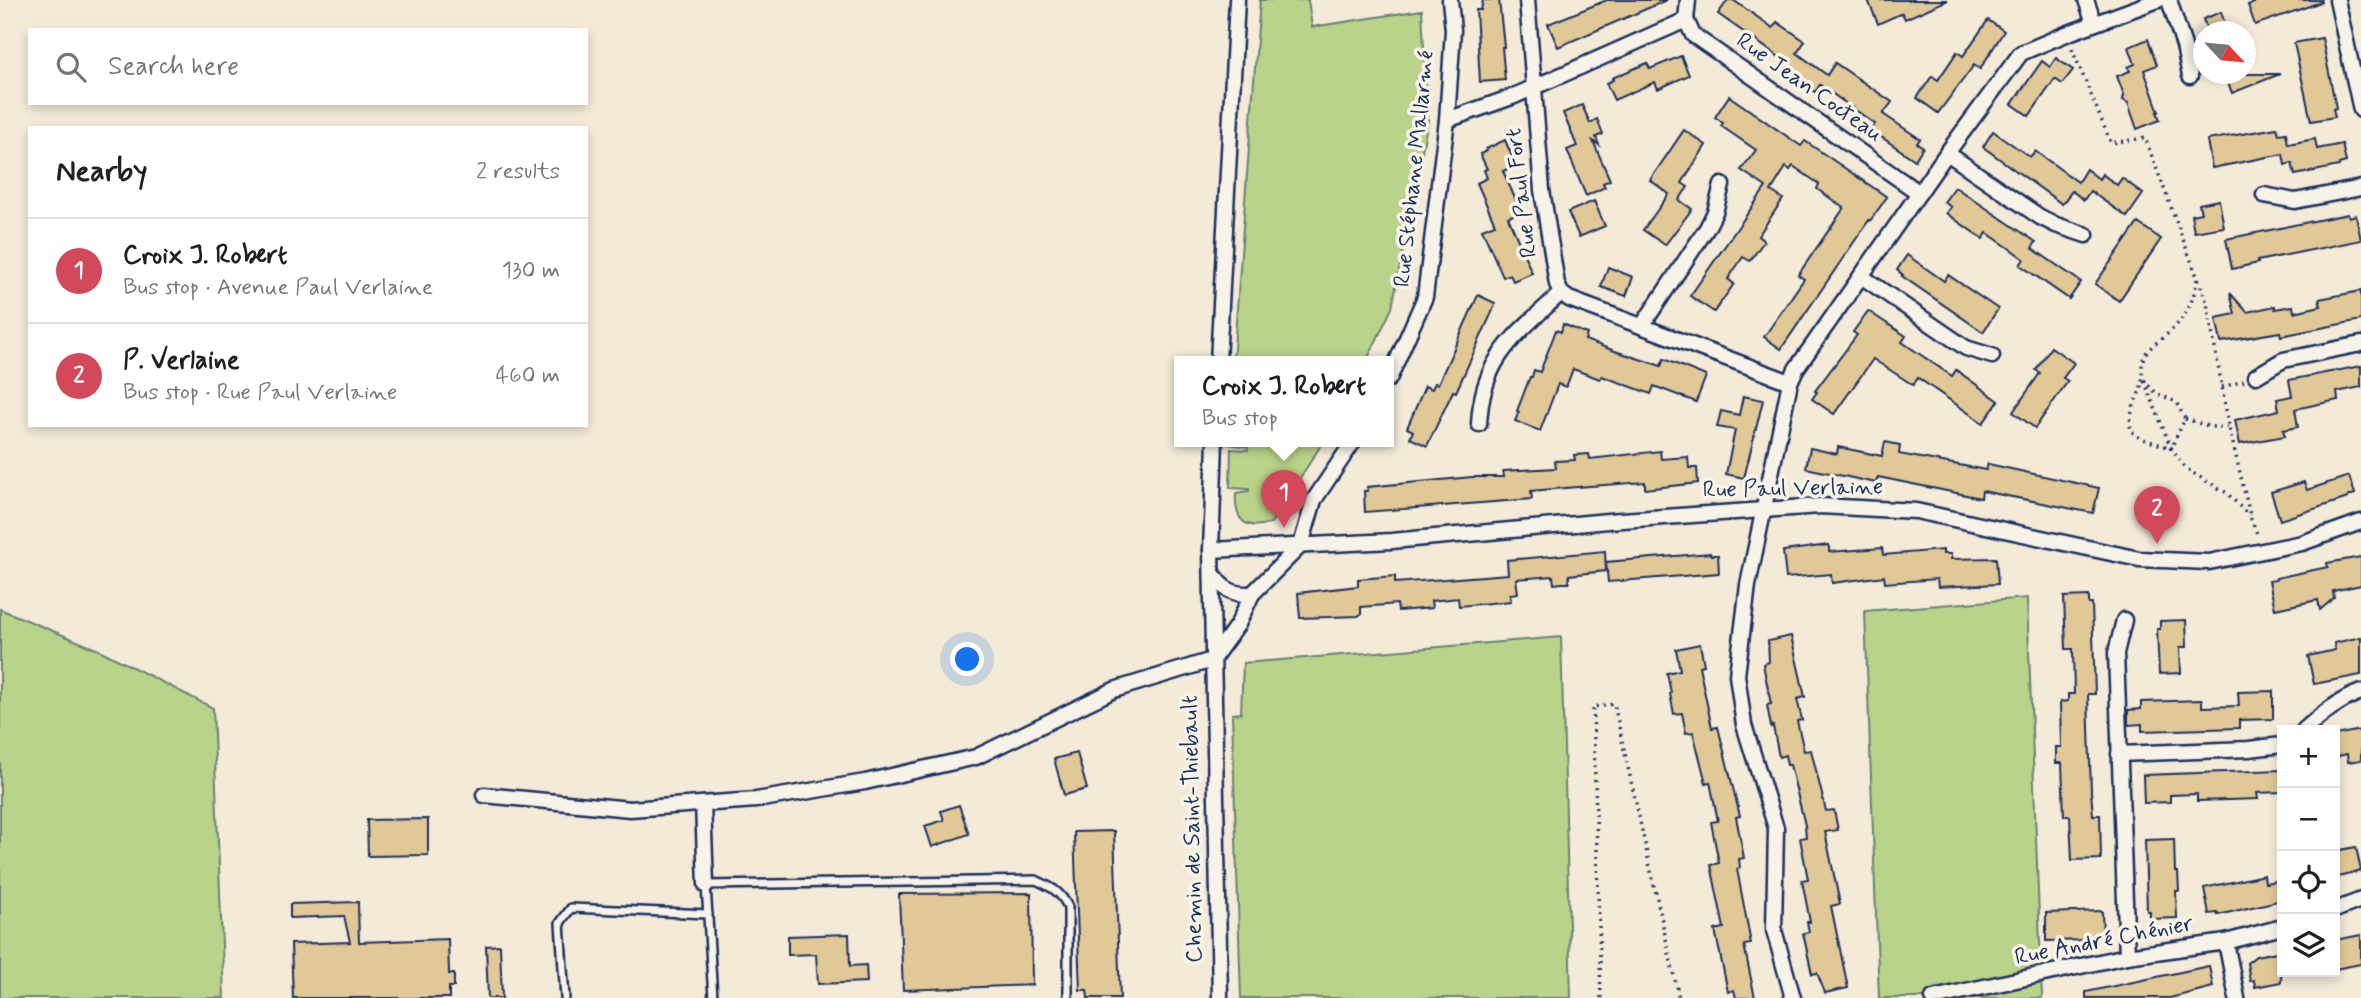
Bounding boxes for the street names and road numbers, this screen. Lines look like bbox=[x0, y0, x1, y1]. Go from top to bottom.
street label: Rue Jean Cocteau bbox=[1730, 26, 1888, 150]
street label: Rue Stéphane Mallarmé bbox=[1388, 49, 1442, 289]
street label: Rue Paul Fort bbox=[1499, 126, 1545, 260]
street label: Rue Paul Verlaine bbox=[1702, 472, 1884, 506]
street label: Chemin de Saint-Thiebault bbox=[1176, 695, 1210, 963]
street label: Rue André Chénier bbox=[2012, 909, 2196, 973]

